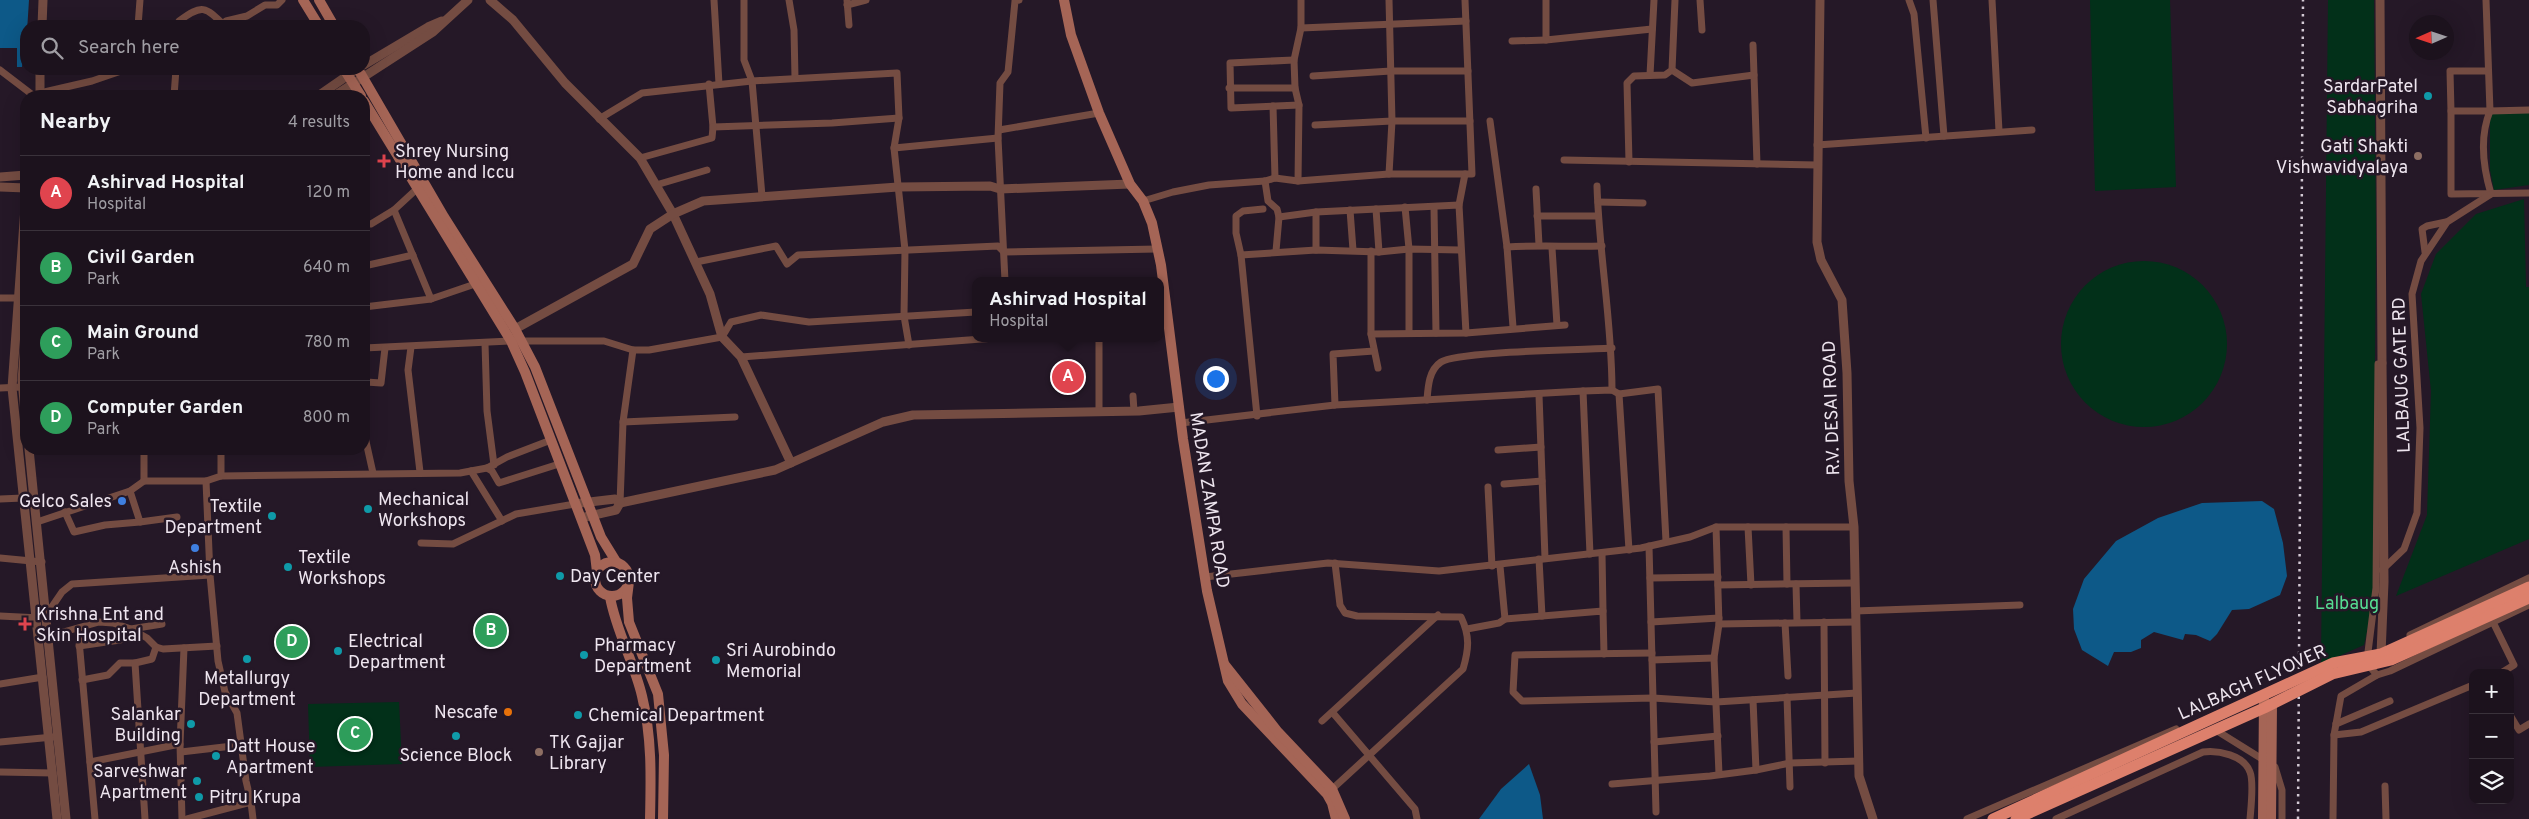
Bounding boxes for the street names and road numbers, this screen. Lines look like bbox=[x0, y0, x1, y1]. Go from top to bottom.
street label: LALBAUG GATE RD bbox=[2388, 297, 2417, 453]
street label: R.V. DESAI ROAD bbox=[1819, 340, 1846, 476]
street label: MADAN ZAMPA ROAD bbox=[1183, 411, 1234, 590]
street label: LALBAGH FLYOVER bbox=[2175, 640, 2330, 726]

